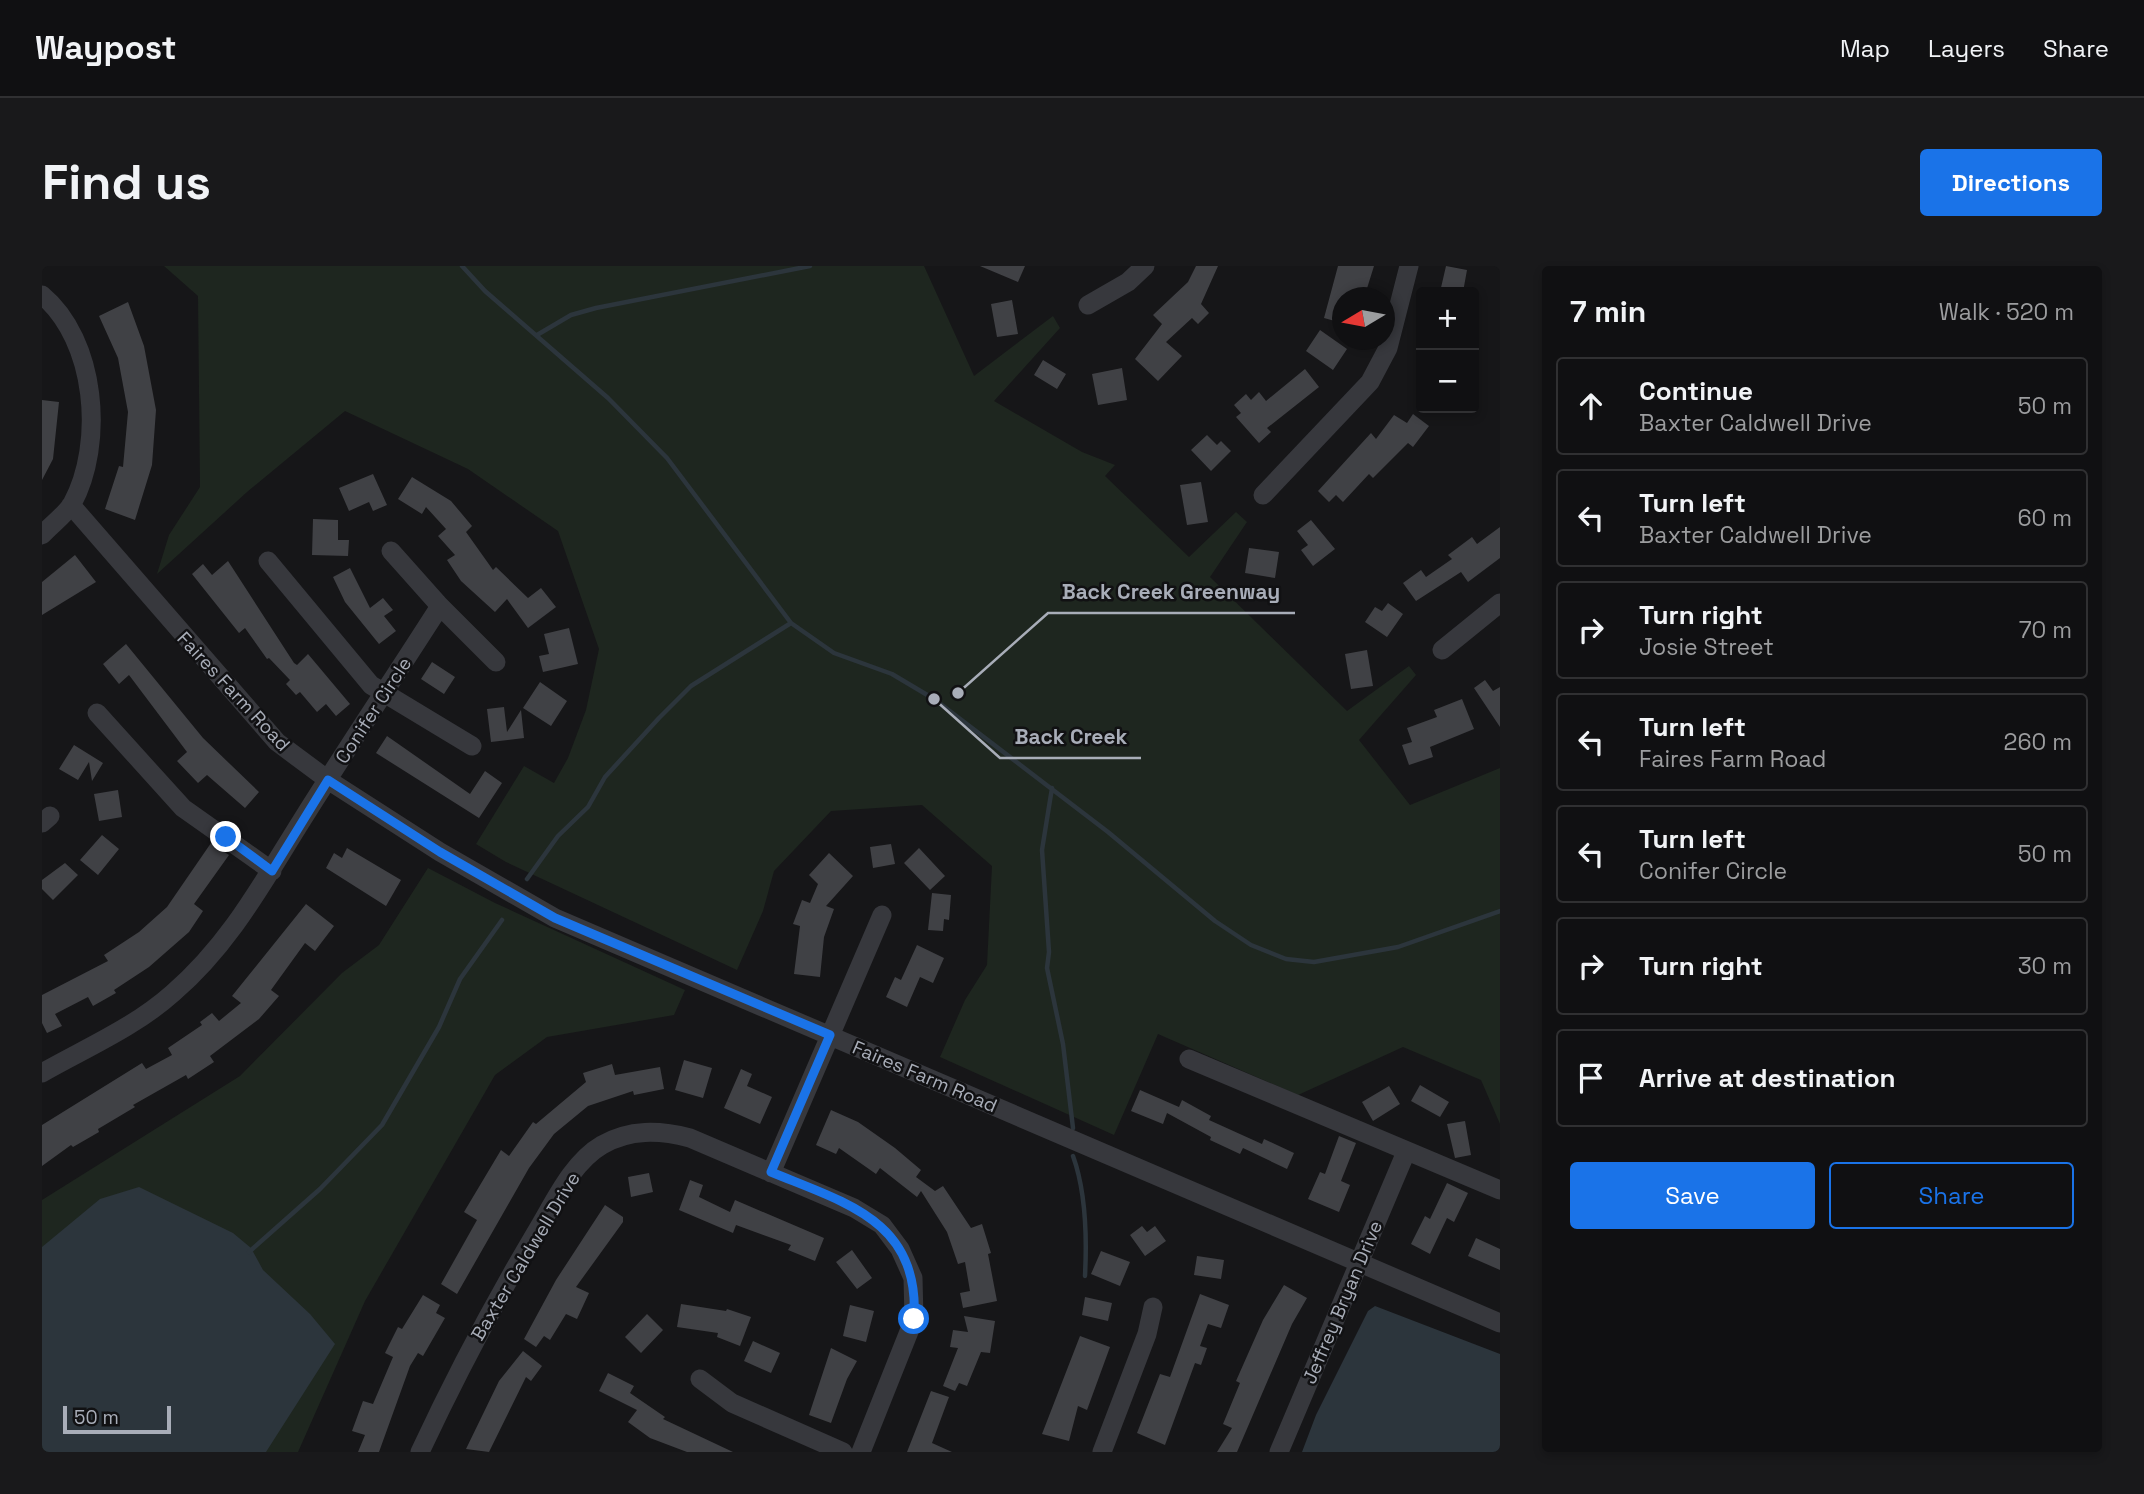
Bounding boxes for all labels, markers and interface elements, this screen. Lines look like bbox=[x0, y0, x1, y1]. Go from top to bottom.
text: Waypost bbox=[35, 27, 177, 69]
text: Map bbox=[1840, 33, 1890, 64]
text: Layers bbox=[1928, 33, 2005, 64]
text: Share bbox=[2043, 33, 2109, 64]
button: Directions bbox=[1920, 149, 2102, 216]
text: Find us bbox=[42, 151, 211, 213]
north arrow bbox=[1332, 287, 1395, 350]
map controls bbox=[1416, 287, 1479, 413]
button: + bbox=[1416, 287, 1479, 350]
text: 7 min bbox=[1570, 292, 1646, 331]
text: Walk · 520 m bbox=[1939, 297, 2074, 327]
button: − bbox=[1416, 350, 1479, 413]
text: Continue bbox=[1639, 374, 1753, 408]
icon: ahead bbox=[1572, 387, 1610, 425]
text: 50 m bbox=[2018, 391, 2072, 421]
text: Baxter Caldwell Drive bbox=[1639, 408, 1872, 438]
text: Turn left bbox=[1639, 486, 1746, 520]
icon: left bbox=[1572, 499, 1610, 537]
text: 60 m bbox=[2017, 503, 2072, 533]
text: Baxter Caldwell Drive bbox=[1639, 520, 1872, 550]
callout: Back Creek Greenway bbox=[1048, 571, 1295, 613]
text: Back Creek Greenway bbox=[1062, 578, 1280, 605]
text: Turn right bbox=[1639, 598, 1763, 632]
icon: right bbox=[1572, 611, 1610, 649]
text: 70 m bbox=[2019, 615, 2072, 645]
street label: Faires Farm Road bbox=[172, 626, 296, 756]
text: Josie Street bbox=[1639, 632, 1774, 662]
street label: Conifer Circle bbox=[330, 652, 417, 768]
text: Turn left bbox=[1639, 710, 1746, 744]
callout: Back Creek bbox=[1000, 716, 1141, 758]
text: Back Creek bbox=[1015, 723, 1128, 750]
icon: left bbox=[1572, 723, 1610, 761]
text: 260 m bbox=[2004, 727, 2072, 757]
text: Faires Farm Road bbox=[1639, 744, 1826, 774]
route end bbox=[210, 821, 241, 852]
text: Turn left bbox=[1639, 822, 1746, 856]
icon: left bbox=[1572, 835, 1610, 873]
text: 50 m bbox=[2018, 839, 2072, 869]
text: Conifer Circle bbox=[1639, 856, 1787, 886]
icon: right bbox=[1572, 947, 1610, 985]
text: Turn right bbox=[1639, 949, 1763, 983]
text: 30 m bbox=[2018, 951, 2072, 981]
street label: Faires Farm Road bbox=[849, 1035, 1001, 1118]
icon: arrive bbox=[1572, 1059, 1610, 1097]
text: Arrive at destination bbox=[1639, 1061, 1896, 1095]
button: Save bbox=[1570, 1162, 1815, 1229]
button: Share bbox=[1829, 1162, 2074, 1229]
street label: Baxter Caldwell Drive bbox=[465, 1167, 586, 1345]
street label: Jeffrey Bryan Drive bbox=[1297, 1217, 1388, 1388]
route start bbox=[898, 1303, 929, 1334]
scale bar bbox=[63, 1403, 172, 1435]
text: 50 m bbox=[74, 1405, 119, 1430]

